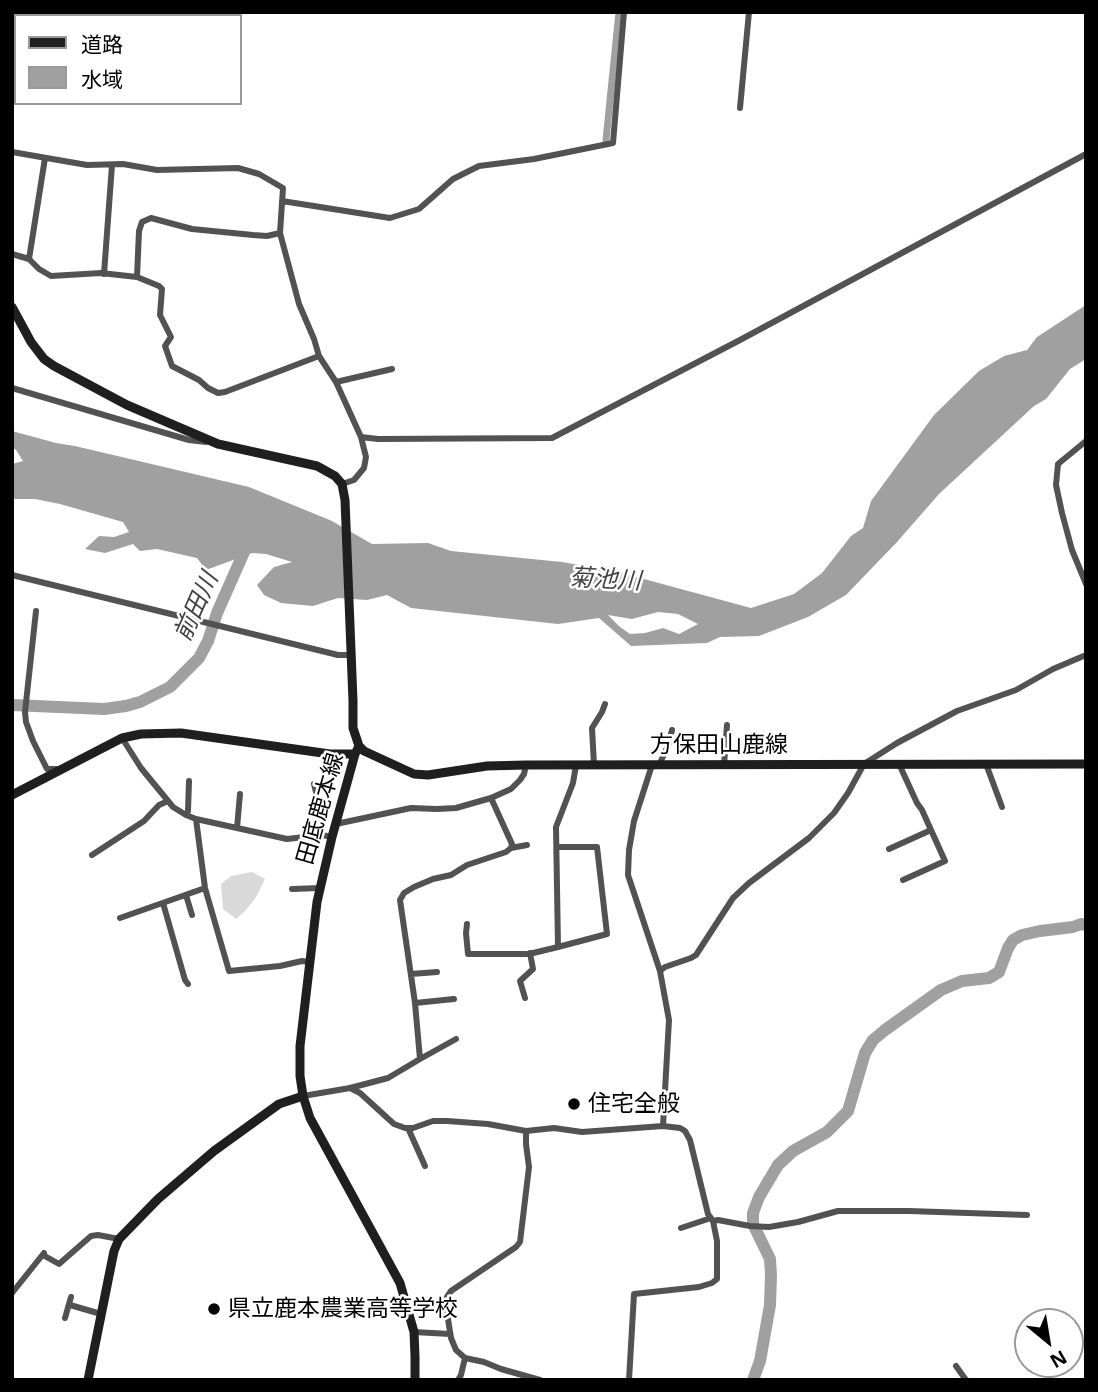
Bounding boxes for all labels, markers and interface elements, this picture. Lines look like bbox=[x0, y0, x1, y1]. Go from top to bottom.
legend bbox=[14, 14, 242, 105]
text: 道路 bbox=[81, 30, 123, 58]
text: 水域 bbox=[81, 65, 123, 93]
water label: 菊池川 bbox=[568, 564, 642, 596]
water label: 前田川 bbox=[169, 568, 225, 646]
street label: 方保田山鹿線 bbox=[650, 731, 788, 759]
street label: 田底鹿本線 bbox=[292, 750, 350, 868]
place label: 住宅全般 bbox=[588, 1090, 680, 1118]
marker: 住宅全般 bbox=[566, 1096, 582, 1112]
place label: 県立鹿本農業高等学校 bbox=[228, 1295, 458, 1323]
marker: 県立鹿本農業高等学校 bbox=[206, 1301, 222, 1317]
north arrow bbox=[1014, 1308, 1084, 1378]
text: N bbox=[1045, 1344, 1072, 1375]

